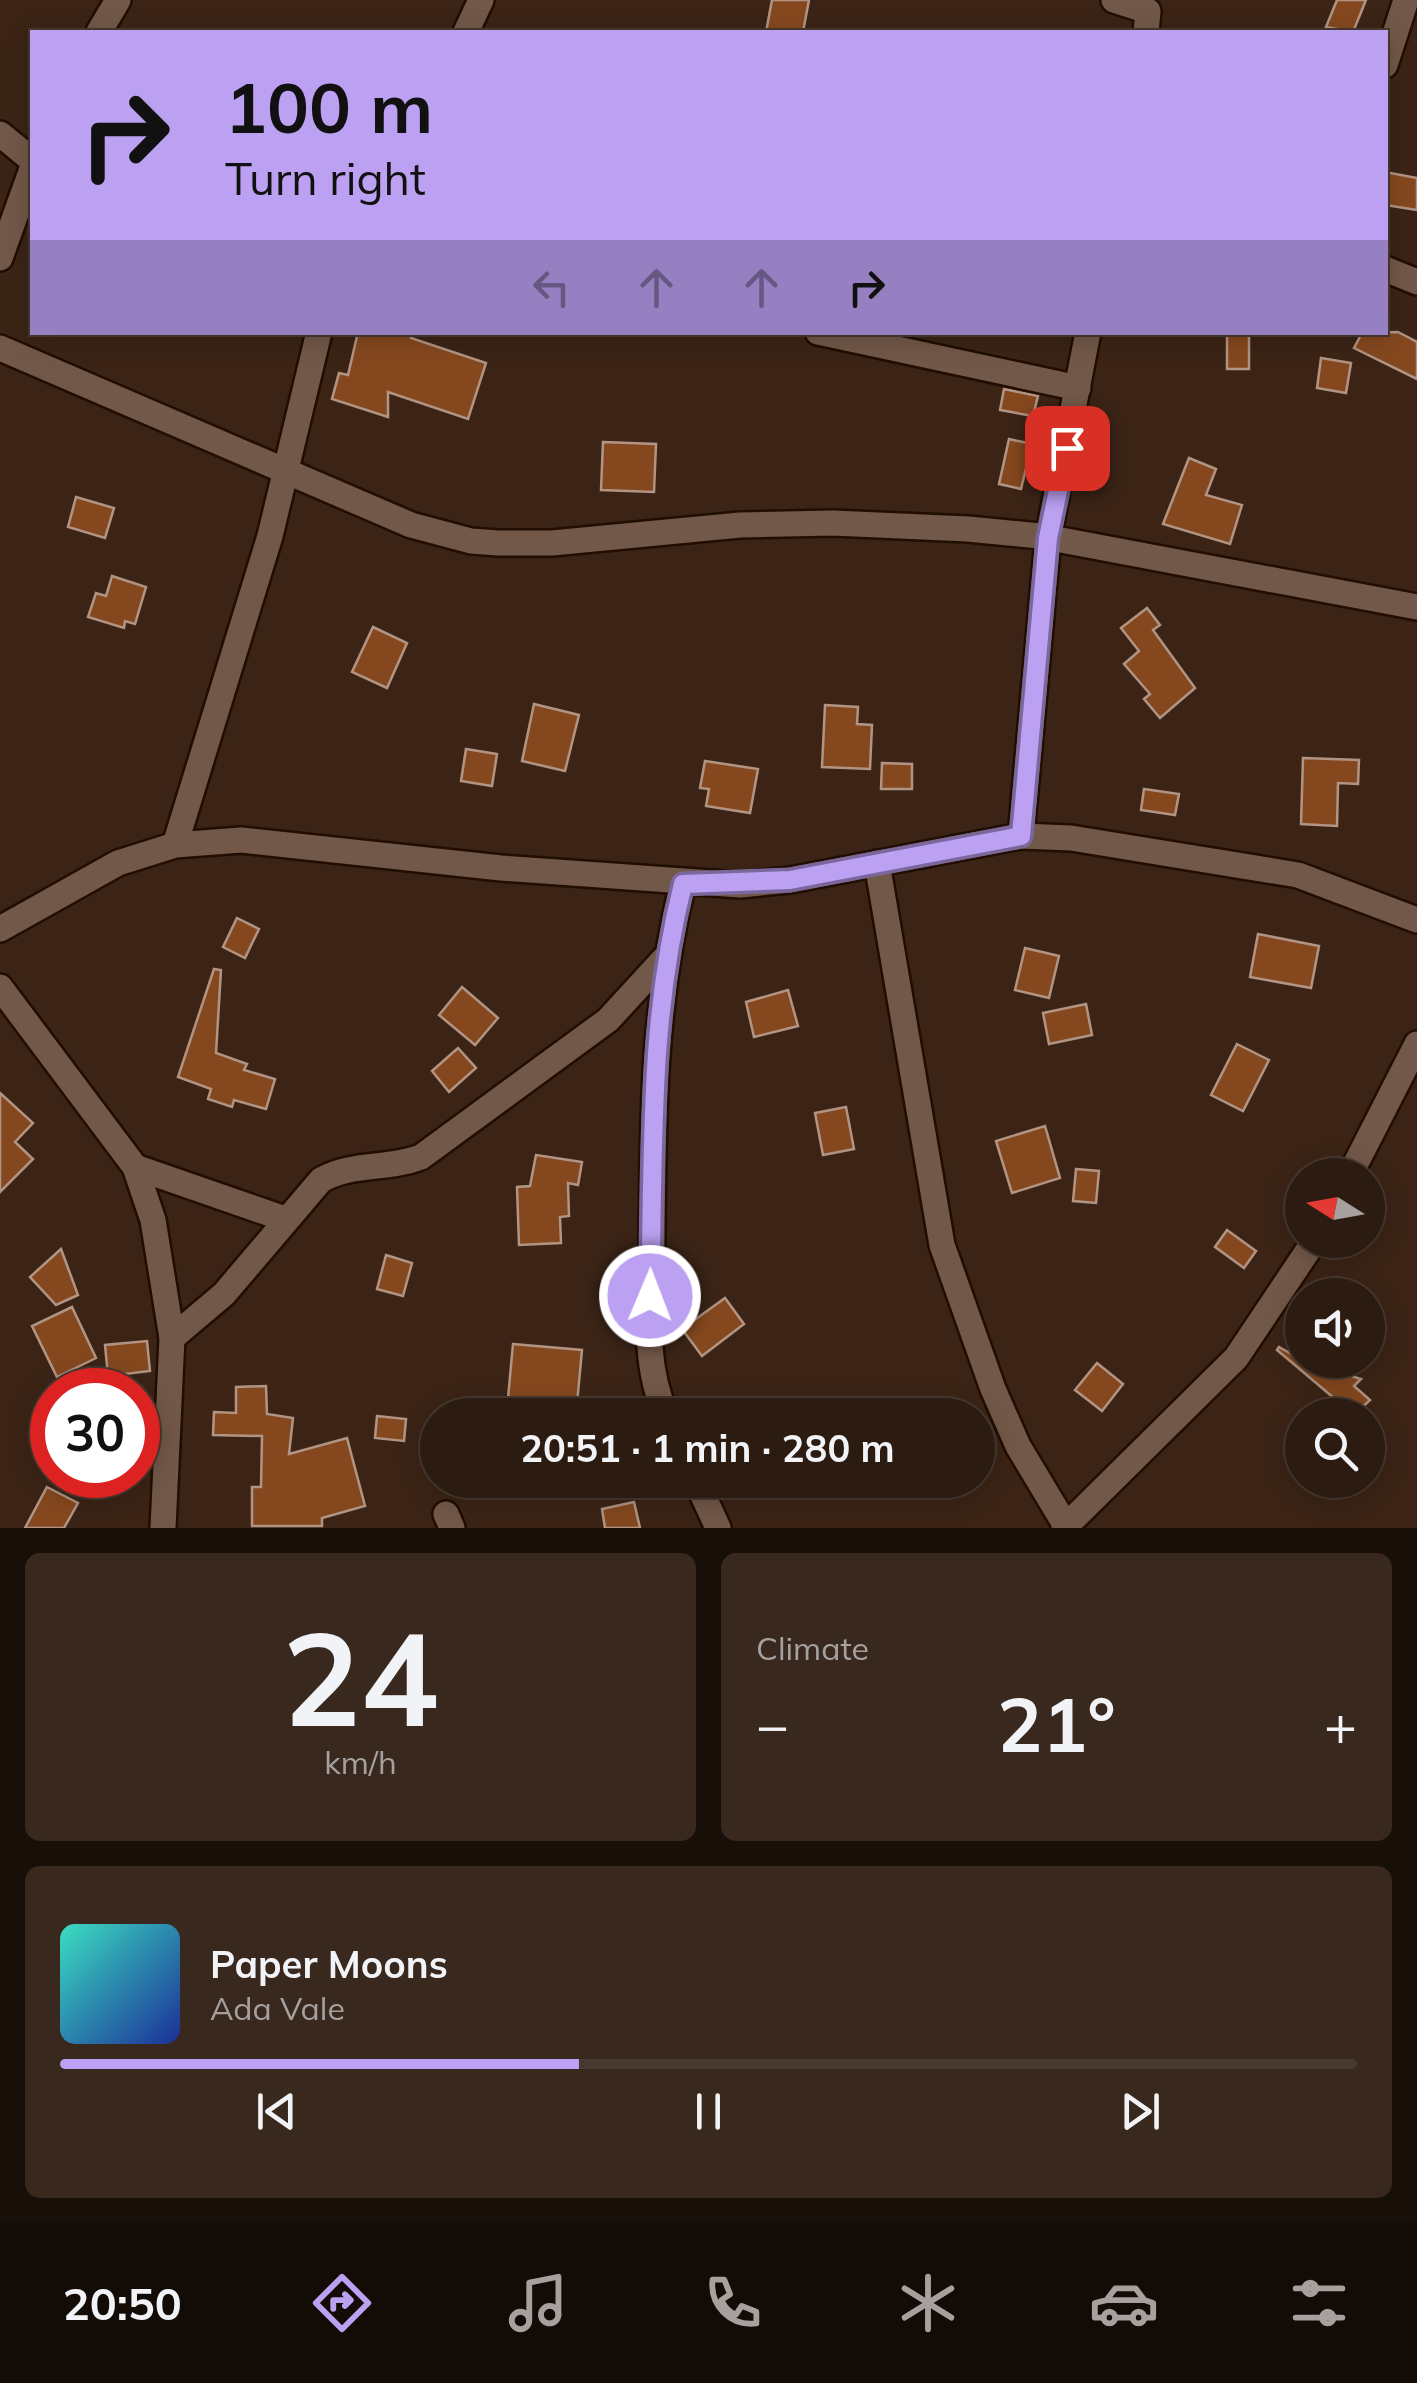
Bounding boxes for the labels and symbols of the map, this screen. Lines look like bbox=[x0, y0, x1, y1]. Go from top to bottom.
pin bbox=[1025, 406, 1110, 491]
north arrow bbox=[1285, 1158, 1385, 1258]
position arrow bbox=[598, 1244, 702, 1348]
speed limit sign: 30 bbox=[30, 1368, 160, 1498]

